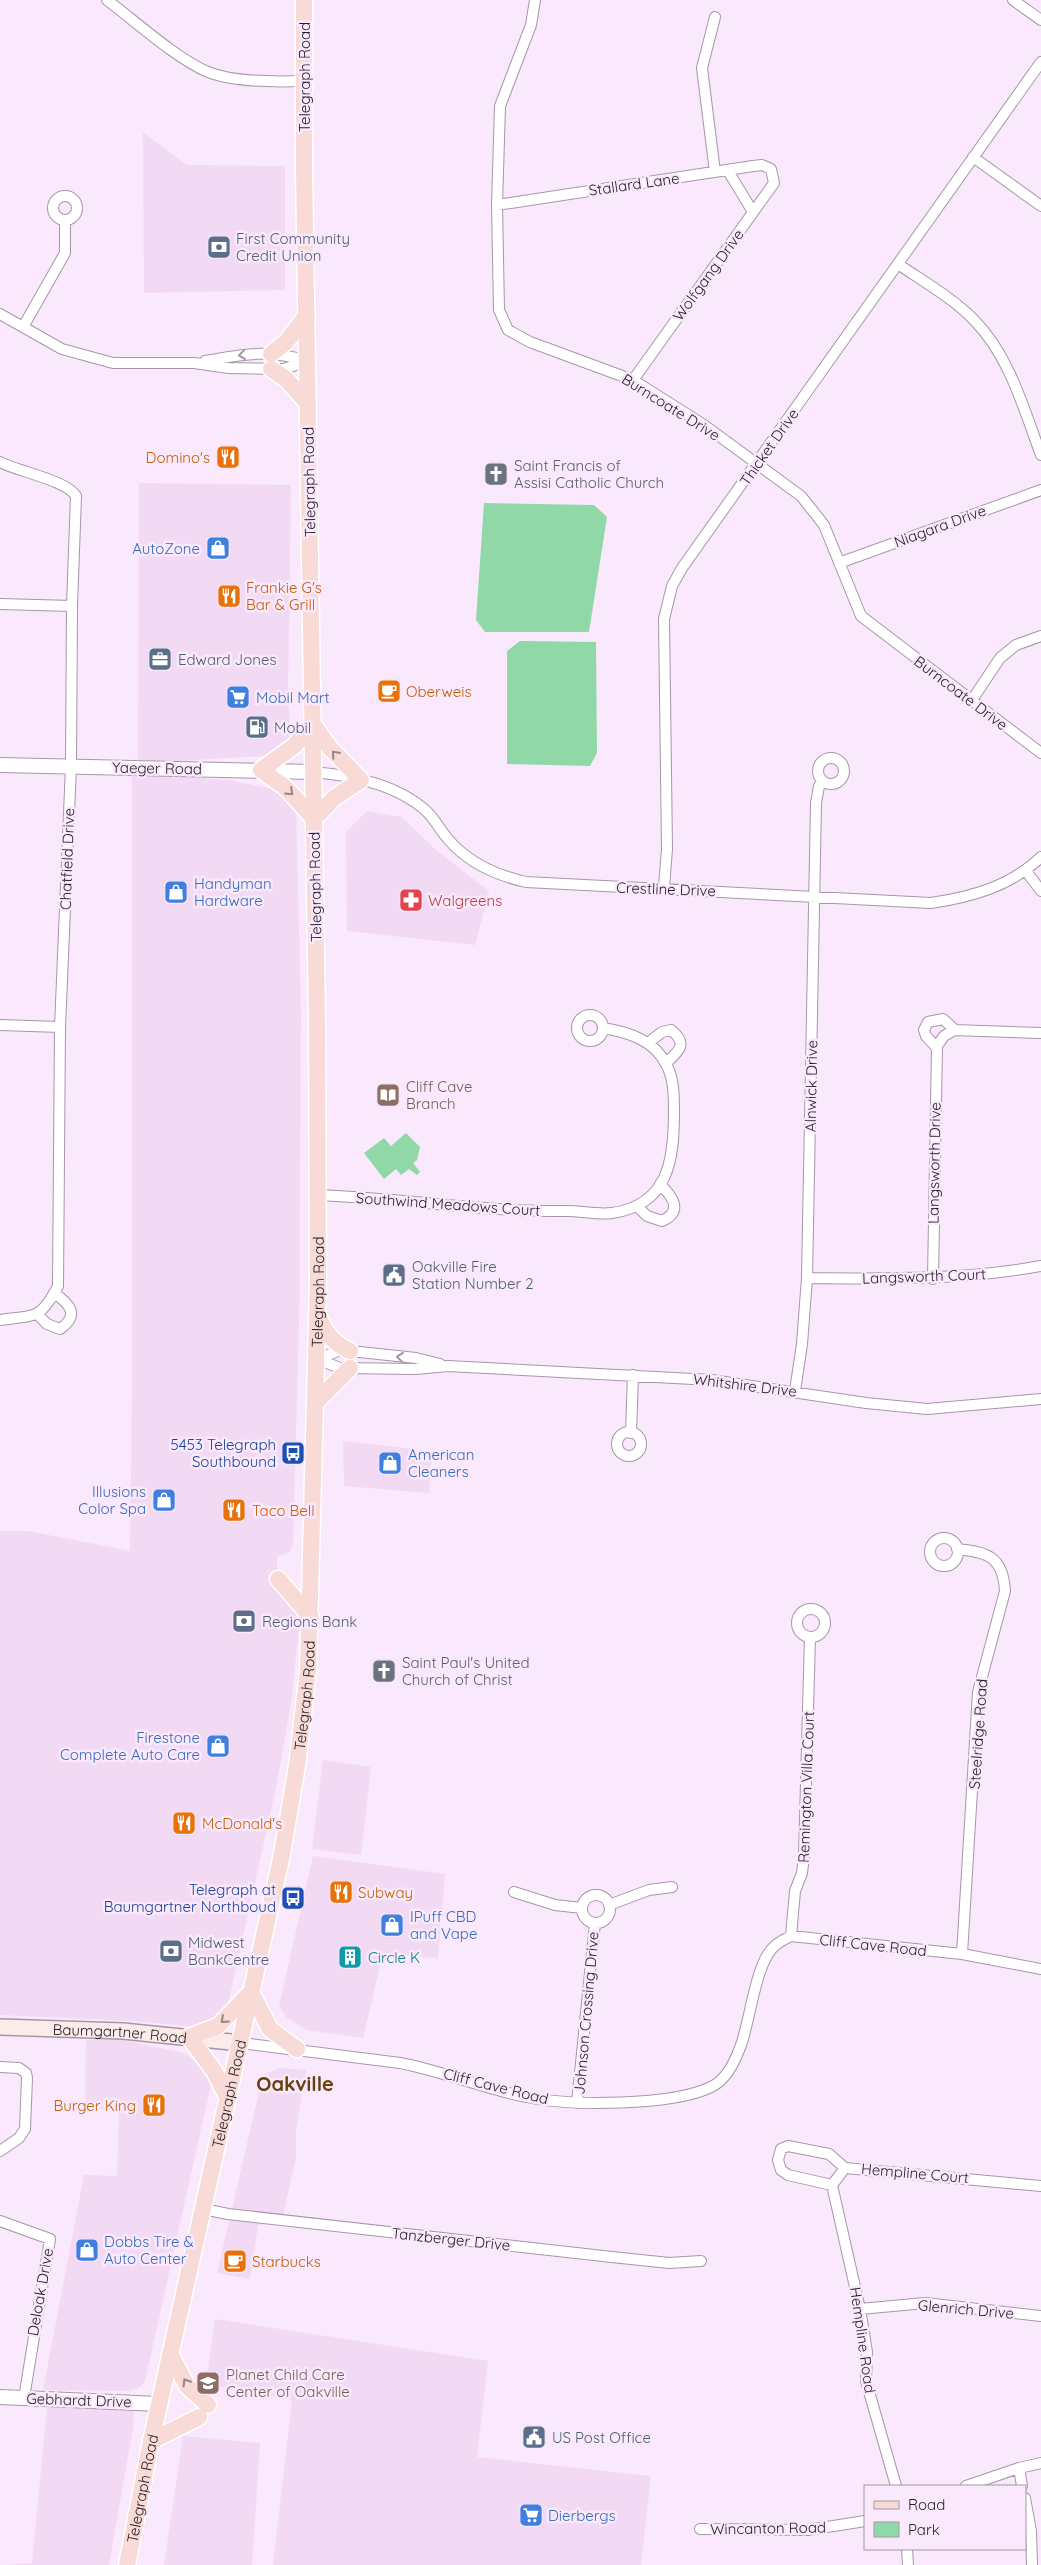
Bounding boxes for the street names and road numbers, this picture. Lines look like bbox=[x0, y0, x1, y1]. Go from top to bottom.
street label: Telegraph Road bbox=[295, 22, 314, 132]
street label: Stallard Lane bbox=[587, 168, 681, 200]
street label: Wolfgang Drive bbox=[668, 225, 748, 325]
street label: Burncoate Drive bbox=[618, 369, 724, 445]
street label: Thicket Drive bbox=[735, 405, 803, 489]
street label: Telegraph Road bbox=[299, 427, 319, 537]
street label: Niagara Drive bbox=[891, 501, 989, 551]
street label: Burncoate Drive bbox=[910, 652, 1012, 734]
street label: Yaeger Road bbox=[112, 758, 202, 778]
street label: Chatfield Drive bbox=[56, 808, 78, 910]
street label: Telegraph Road bbox=[305, 832, 325, 942]
street label: Crestline Drive bbox=[616, 878, 716, 900]
street label: Alnwick Drive bbox=[801, 1040, 821, 1132]
street label: Langsworth Drive bbox=[923, 1102, 945, 1224]
street label: Southwind Meadows Court bbox=[355, 1188, 541, 1220]
street label: Telegraph Road bbox=[307, 1236, 328, 1347]
street label: Langsworth Court bbox=[862, 1264, 986, 1288]
street label: Whitshire Drive bbox=[692, 1369, 798, 1401]
street label: Telegraph Road bbox=[289, 1640, 318, 1751]
street label: Steelridge Road bbox=[965, 1678, 991, 1790]
street label: Remington Villa Court bbox=[794, 1711, 818, 1863]
street label: Cliff Cave Road bbox=[818, 1930, 928, 1960]
street label: Johnson Crossing Drive bbox=[569, 1931, 603, 2095]
street label: Baumgartner Road bbox=[52, 2019, 188, 2047]
street label: Telegraph Road bbox=[207, 2038, 250, 2150]
street label: Cliff Cave Road bbox=[441, 2064, 551, 2108]
street label: Hempline Court bbox=[860, 2159, 970, 2187]
street label: Tanzberger Drive bbox=[391, 2223, 511, 2255]
street label: Deloak Drive bbox=[23, 2246, 57, 2338]
street label: Hempline Road bbox=[846, 2286, 880, 2394]
street label: Glenrich Drive bbox=[917, 2295, 1015, 2323]
street label: Gebhardt Drive bbox=[26, 2389, 132, 2411]
street label: Telegraph Road bbox=[122, 2432, 162, 2544]
street label: Wincanton Road bbox=[710, 2517, 826, 2539]

